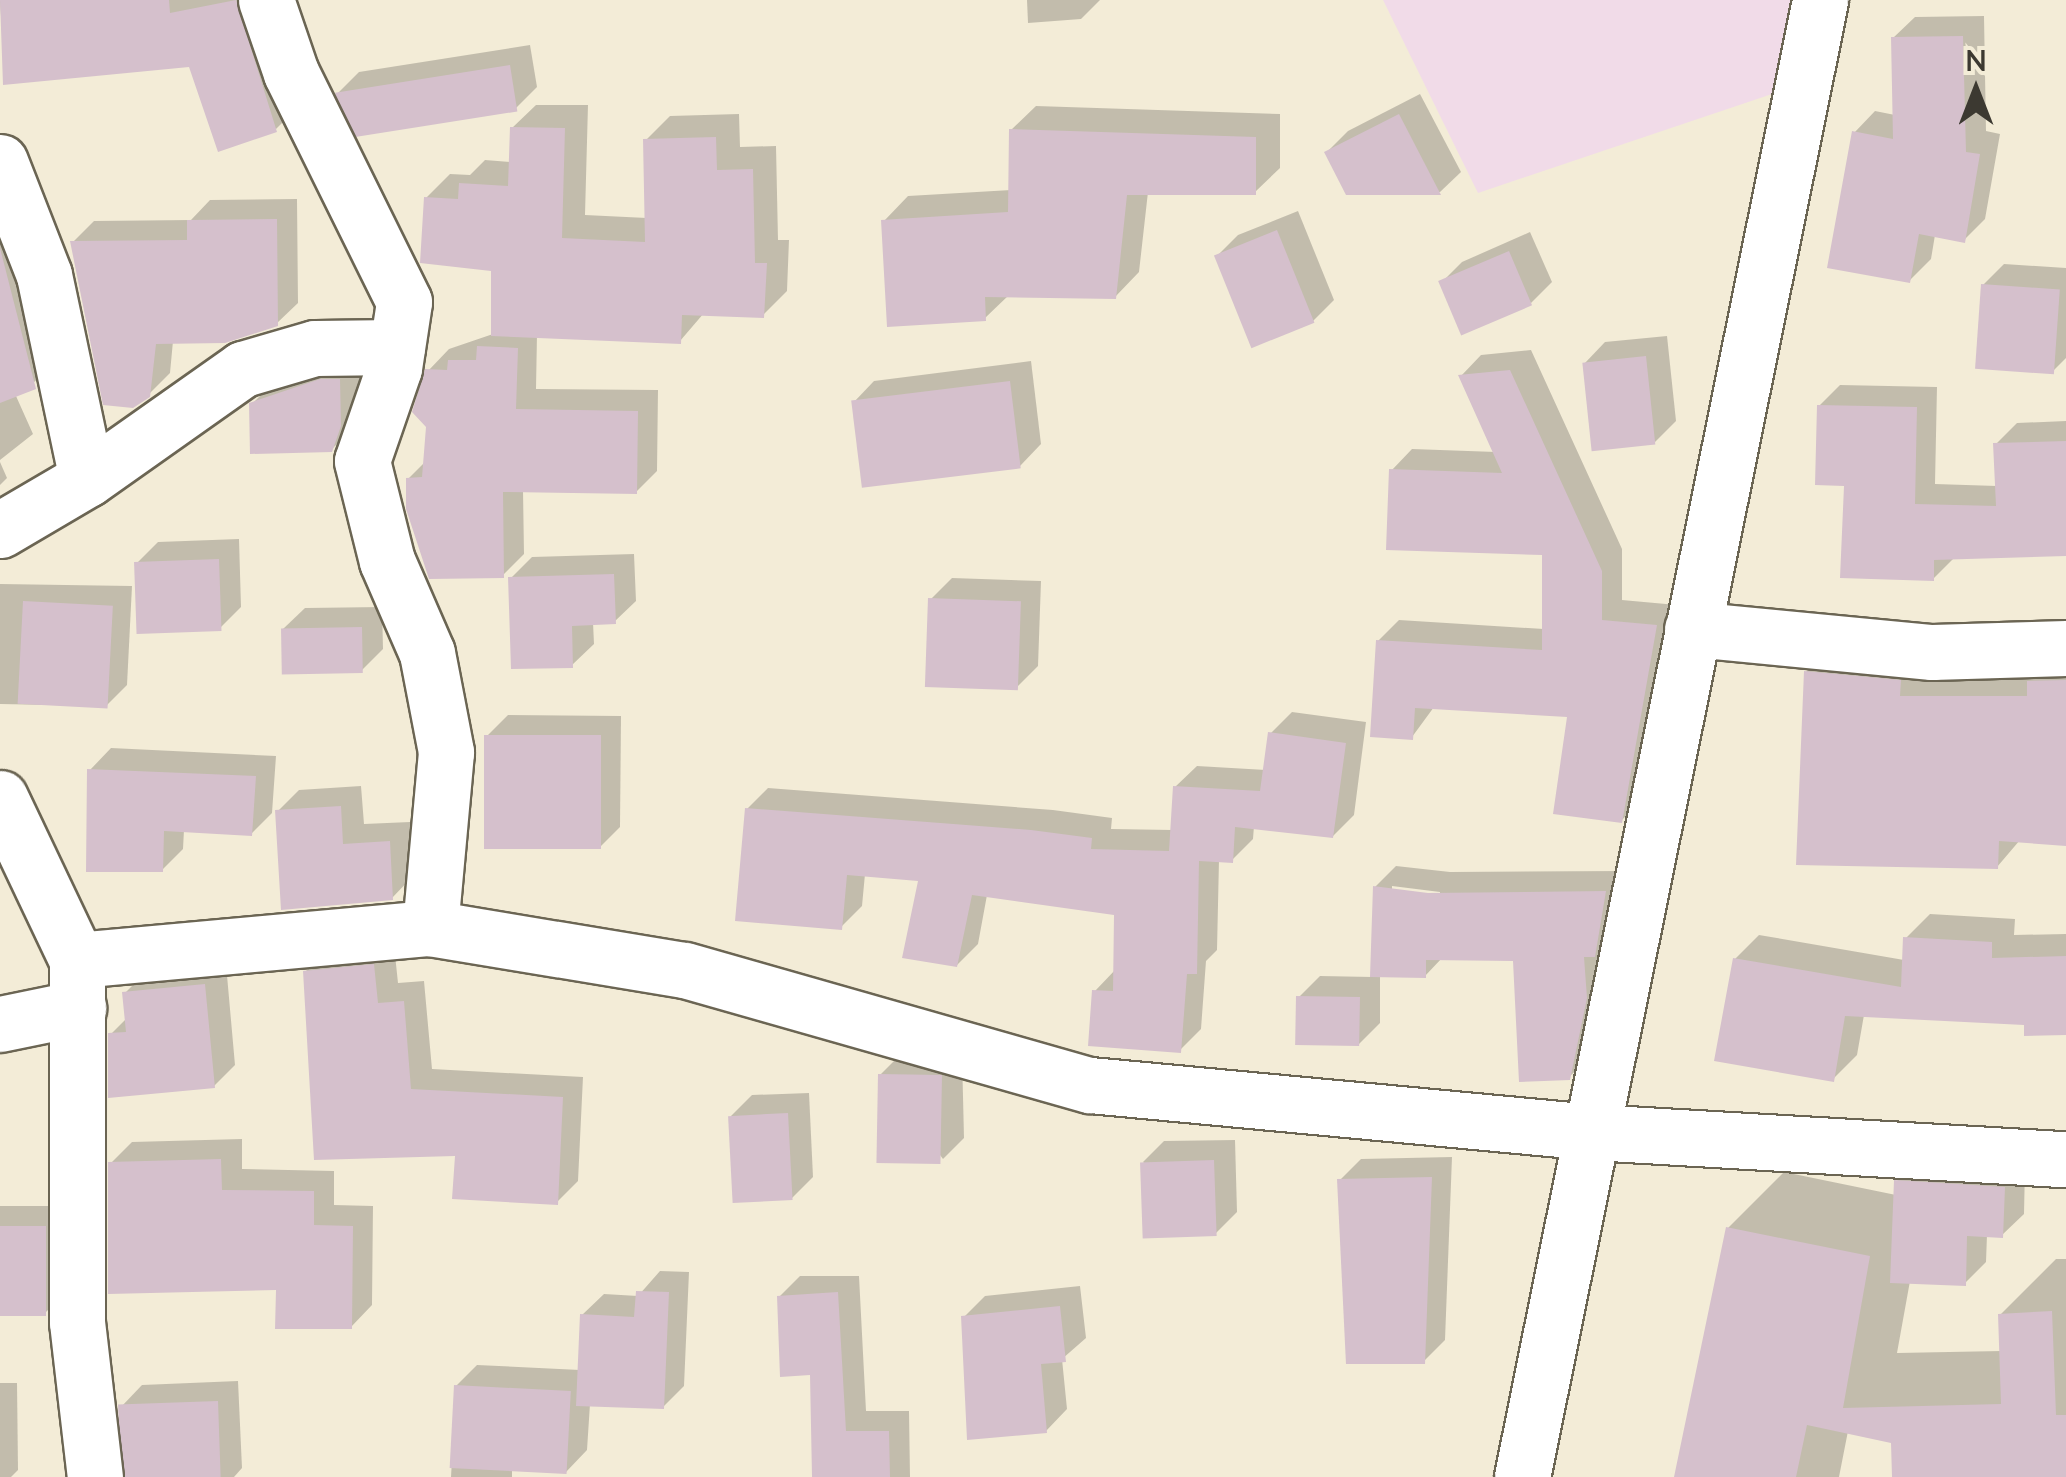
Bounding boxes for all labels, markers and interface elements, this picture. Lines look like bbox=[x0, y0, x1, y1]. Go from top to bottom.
north arrow bbox=[1926, 40, 2026, 140]
text: N bbox=[1965, 43, 1987, 77]

